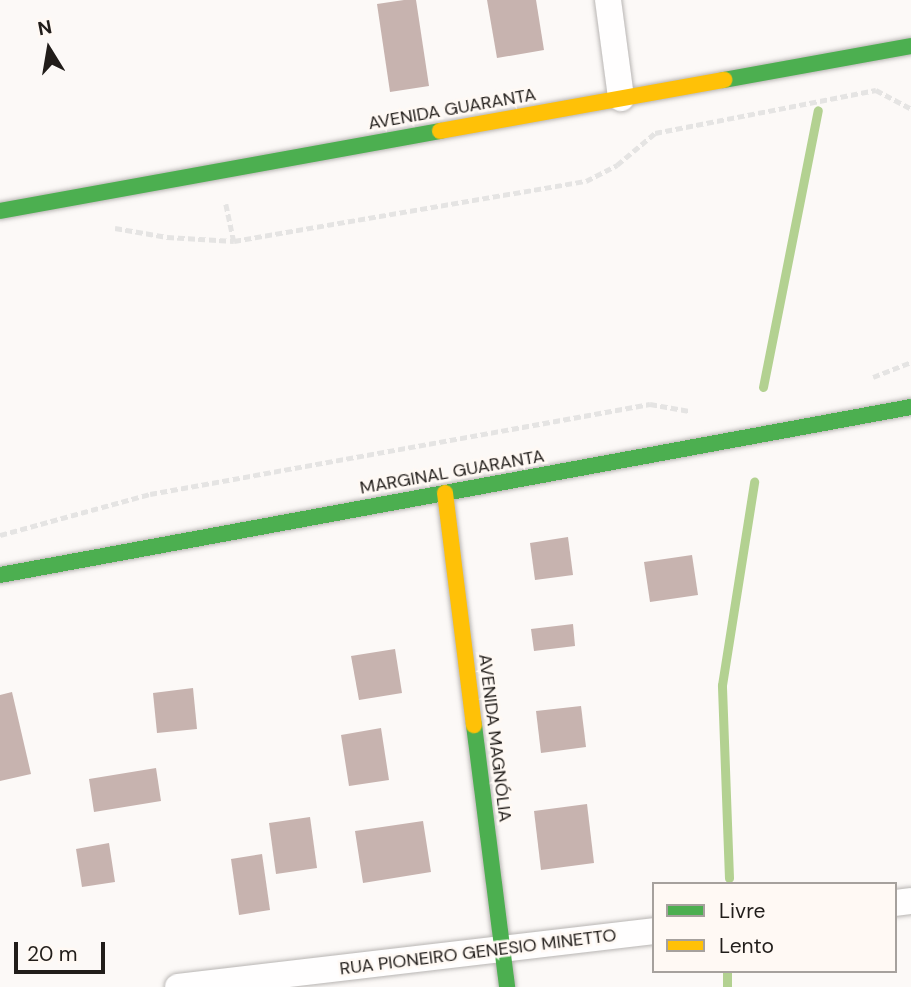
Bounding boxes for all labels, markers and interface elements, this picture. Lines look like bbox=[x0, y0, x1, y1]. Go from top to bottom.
north arrow bbox=[14, 14, 84, 84]
text: N bbox=[36, 14, 54, 41]
street label: AVENIDA GUARANTA bbox=[366, 84, 538, 134]
street label: MARGINAL GUARANTA bbox=[358, 445, 546, 499]
street label: AVENIDA MAGNÓLIA bbox=[474, 653, 516, 823]
legend bbox=[652, 882, 897, 973]
text: Livre bbox=[719, 897, 765, 925]
street label: RUA PIONEIRO GENESIO MINETTO bbox=[338, 924, 618, 980]
scale bar bbox=[18, 928, 108, 972]
text: Lento bbox=[719, 932, 774, 960]
text: 20 m bbox=[27, 940, 78, 968]

